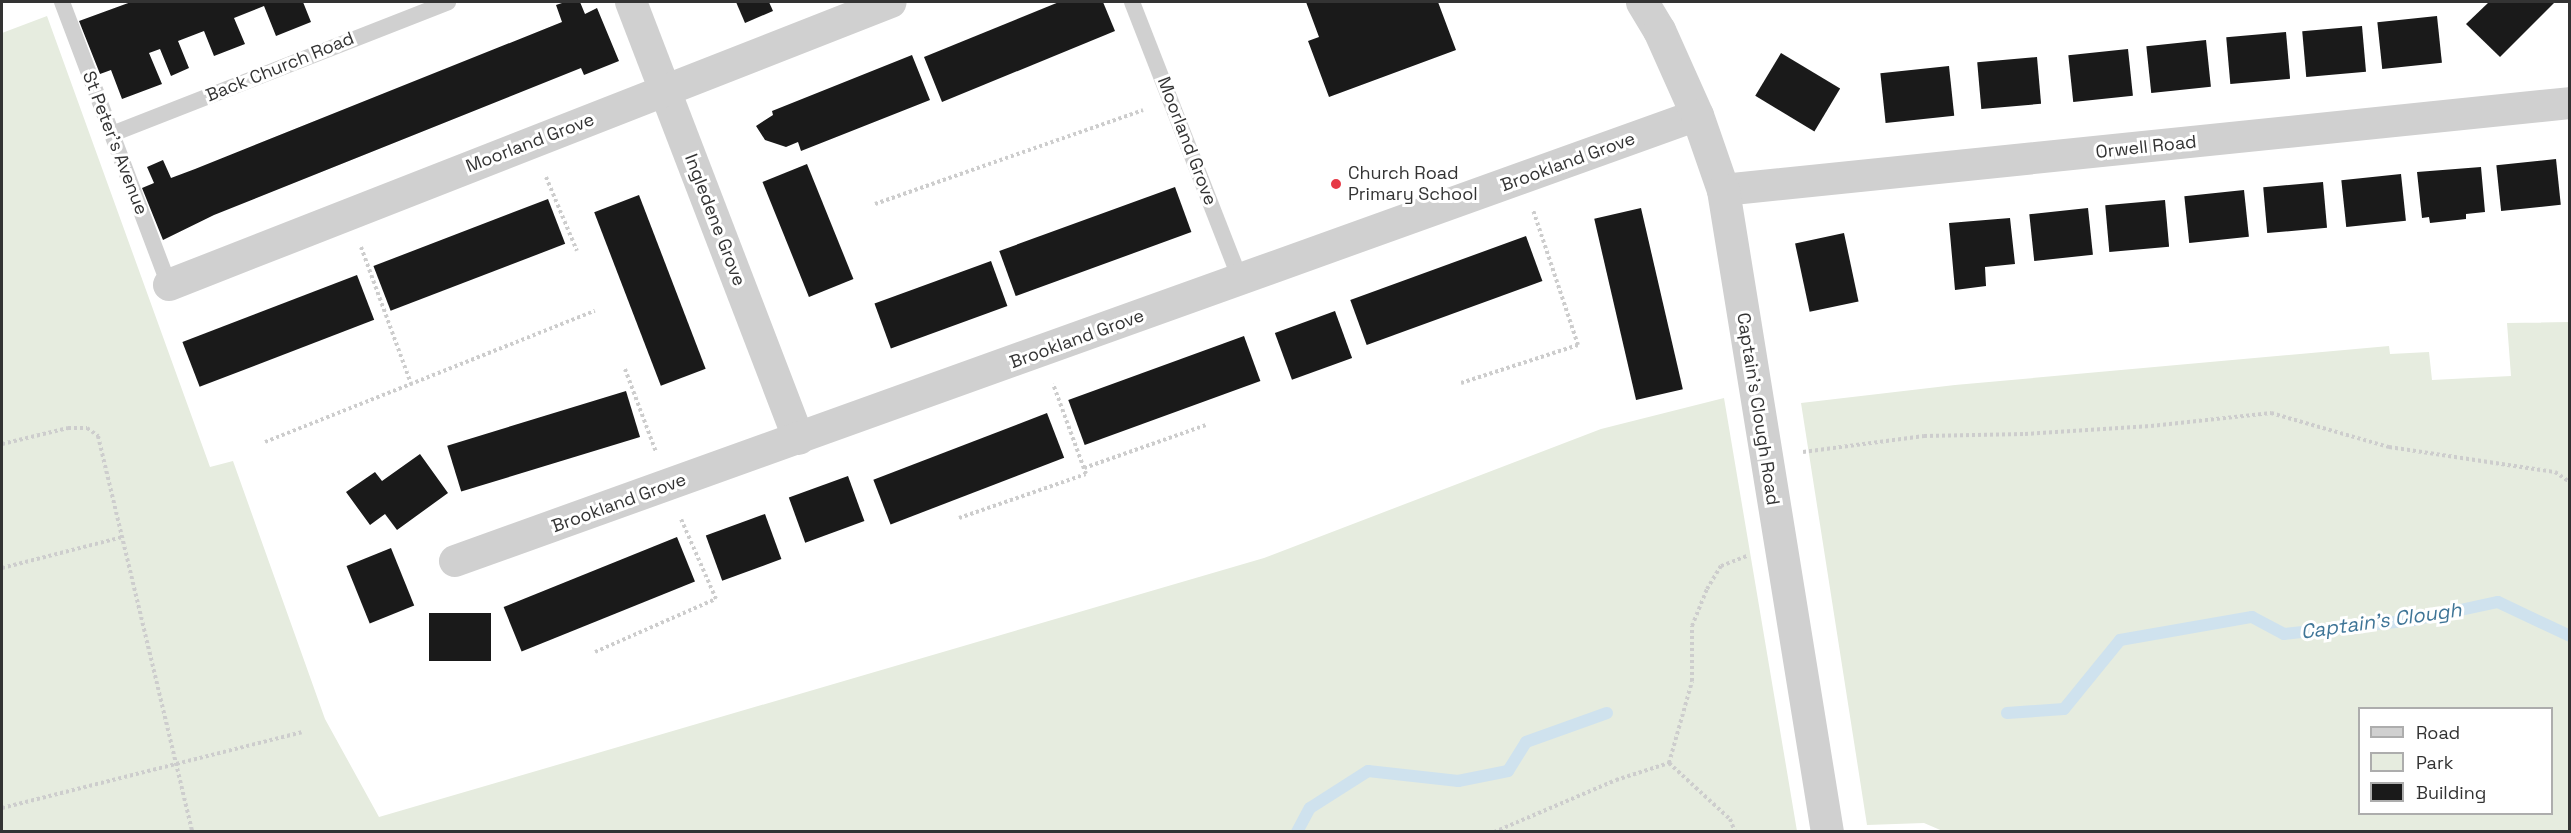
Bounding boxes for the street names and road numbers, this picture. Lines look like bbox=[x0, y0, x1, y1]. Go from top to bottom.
street label: Back Church Road bbox=[203, 27, 357, 107]
street label: St Peter's Avenue bbox=[78, 68, 152, 218]
street label: Moorland Grove bbox=[1153, 74, 1221, 208]
street label: Moorland Grove bbox=[463, 109, 597, 177]
street label: Brookland Grove bbox=[1498, 128, 1638, 196]
street label: Orwell Road bbox=[2094, 131, 2198, 163]
street label: Ingledene Grove bbox=[680, 151, 750, 289]
street label: Brookland Grove bbox=[1007, 305, 1147, 373]
street label: Captain's Clough Road bbox=[1732, 311, 1784, 507]
street label: Brookland Grove bbox=[549, 469, 689, 537]

